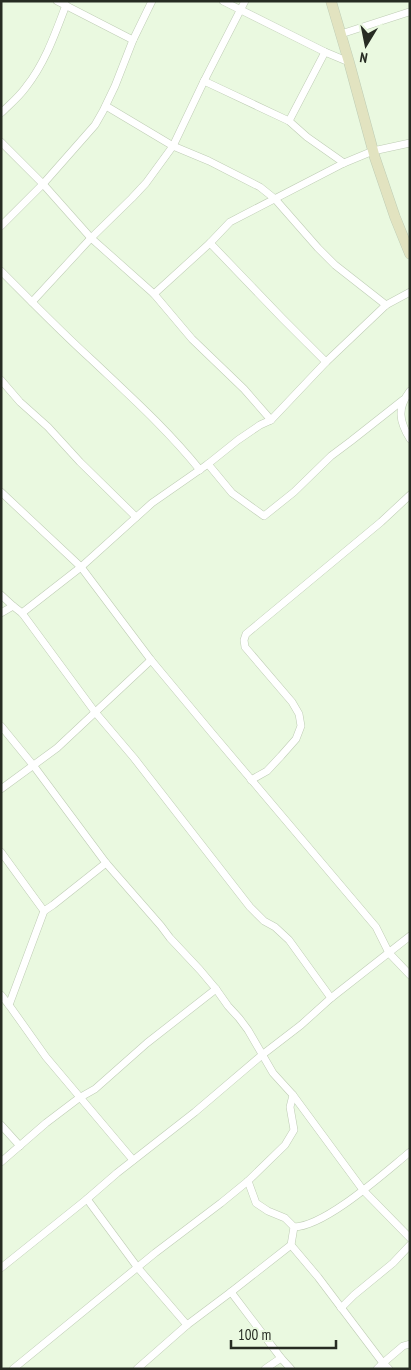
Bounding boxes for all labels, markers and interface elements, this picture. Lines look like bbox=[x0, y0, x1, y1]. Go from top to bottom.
north arrow bbox=[341, 20, 391, 70]
text: N bbox=[358, 48, 369, 67]
scale bar bbox=[231, 1318, 336, 1350]
text: 100 m bbox=[238, 1325, 271, 1344]

